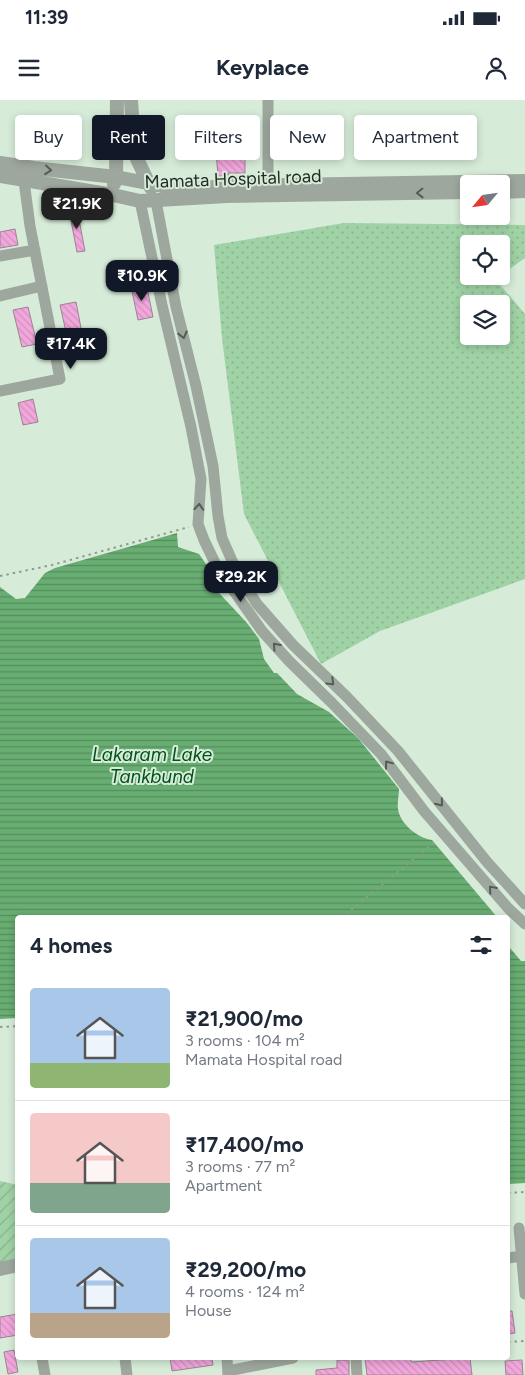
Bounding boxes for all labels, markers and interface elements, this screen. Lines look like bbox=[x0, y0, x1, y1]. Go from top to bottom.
text: 11:39 bbox=[25, 6, 68, 29]
icon: menu bbox=[15, 54, 43, 82]
text: Keyplace bbox=[216, 54, 309, 81]
icon: person bbox=[482, 54, 510, 82]
chip: Buy bbox=[15, 115, 82, 160]
chip: Rent bbox=[92, 115, 165, 160]
chip: Filters bbox=[175, 115, 260, 160]
chip: New bbox=[270, 115, 344, 160]
chip: Apartment bbox=[354, 115, 477, 160]
one-way arrow bbox=[45, 164, 53, 175]
street label: Mamata Hospital road bbox=[144, 165, 322, 193]
north arrow bbox=[460, 175, 510, 225]
map controls bbox=[460, 175, 510, 345]
pin: ₹21.9K bbox=[36, 188, 118, 230]
one-way arrow bbox=[416, 188, 424, 198]
text: ₹21.9K bbox=[52, 194, 102, 213]
button: locate bbox=[460, 235, 510, 285]
pin: ₹10.9K bbox=[101, 260, 183, 302]
text: ₹10.9K bbox=[117, 266, 167, 285]
button: layers bbox=[460, 295, 510, 345]
pin: ₹17.4K bbox=[30, 328, 112, 370]
one-way arrow bbox=[177, 330, 188, 339]
text: ₹17.4K bbox=[46, 334, 96, 353]
one-way arrow bbox=[193, 503, 204, 511]
pin: ₹29.2K bbox=[200, 560, 282, 603]
text: ₹29.2K bbox=[215, 567, 267, 586]
one-way arrow bbox=[272, 643, 281, 652]
one-way arrow bbox=[326, 676, 335, 685]
water label: Lakaram Lake Tankbund bbox=[92, 743, 213, 788]
one-way arrow bbox=[385, 761, 393, 770]
one-way arrow bbox=[434, 797, 442, 806]
one-way arrow bbox=[488, 885, 497, 894]
icon: filters bbox=[467, 931, 495, 959]
text: 4 homes bbox=[30, 933, 112, 958]
text: ₹21,900/mo bbox=[185, 1006, 303, 1031]
icon: home bbox=[70, 1008, 130, 1068]
text: 3 rooms · 104 m² bbox=[185, 1031, 305, 1050]
text: Mamata Hospital road bbox=[185, 1050, 342, 1069]
text: ₹17,400/mo bbox=[185, 1132, 304, 1157]
icon: home bbox=[70, 1133, 130, 1193]
text: 3 rooms · 77 m² bbox=[185, 1157, 295, 1176]
text: Apartment bbox=[185, 1176, 262, 1195]
text: ₹29,200/mo bbox=[185, 1257, 306, 1282]
icon: home bbox=[70, 1258, 130, 1318]
text: 4 rooms · 124 m² bbox=[185, 1282, 305, 1301]
text: House bbox=[185, 1301, 231, 1320]

